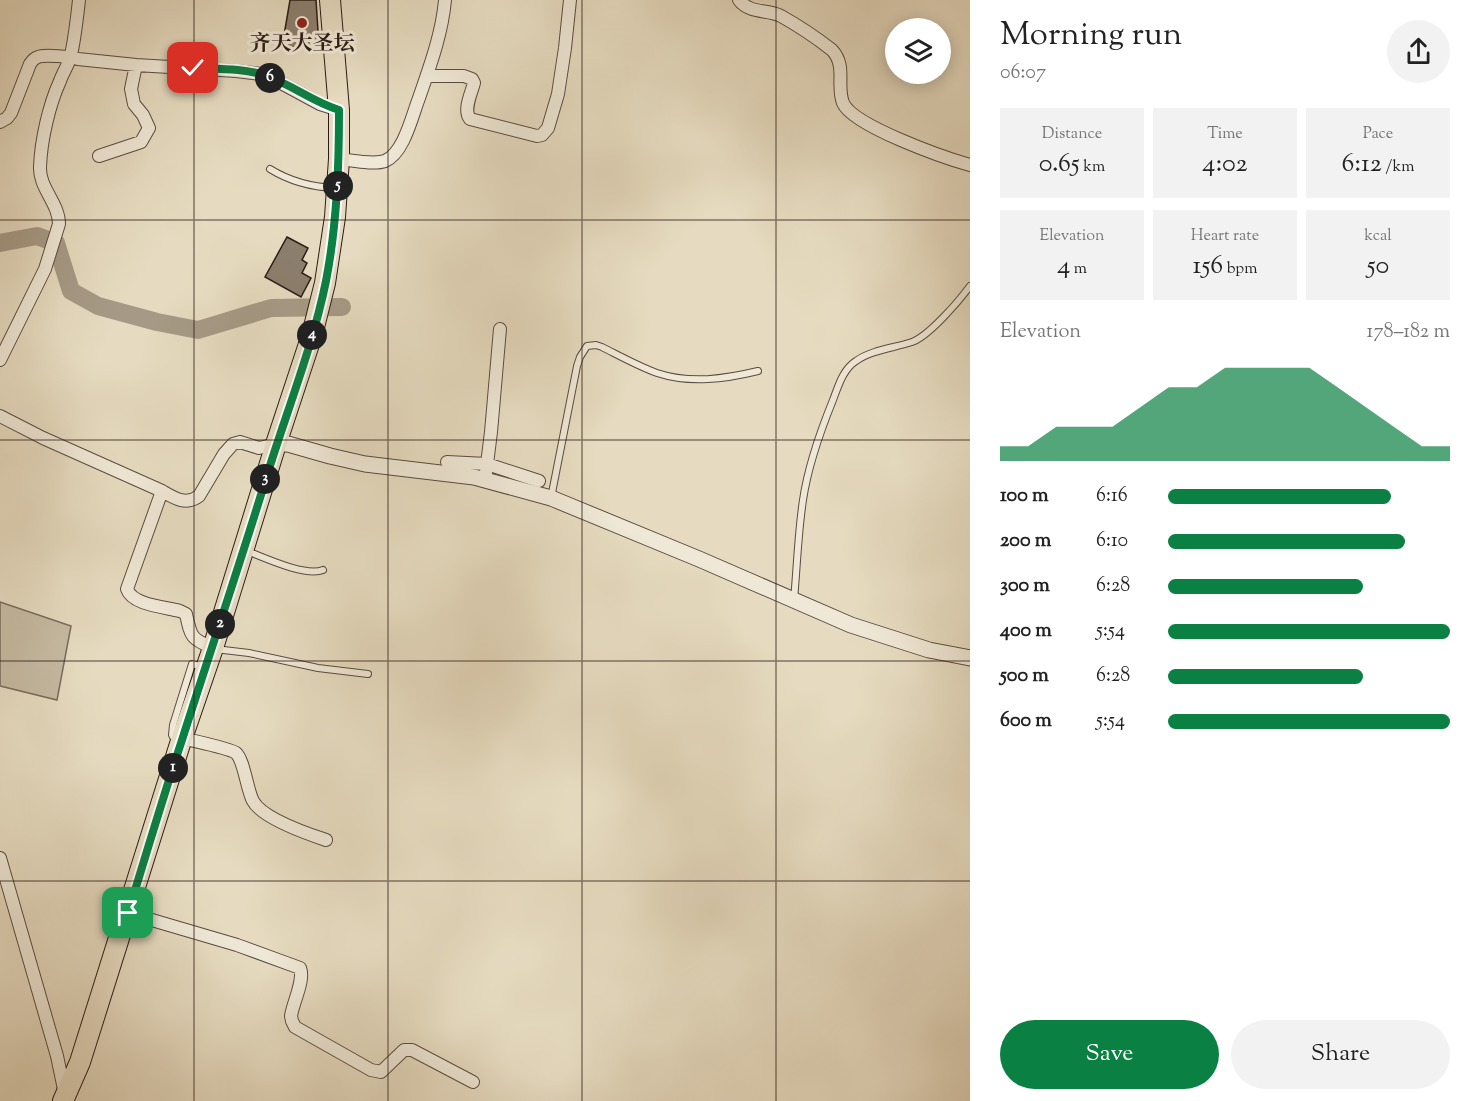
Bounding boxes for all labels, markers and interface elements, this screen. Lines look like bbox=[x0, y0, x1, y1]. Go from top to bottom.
text: Morning run bbox=[1000, 12, 1182, 60]
marker: 齐天大圣坛 bbox=[295, 16, 309, 30]
map controls bbox=[885, 18, 951, 84]
button: layers bbox=[885, 18, 951, 84]
button: share bbox=[1387, 20, 1450, 83]
place label: 齐天大圣坛 bbox=[250, 30, 355, 60]
pin bbox=[167, 42, 218, 93]
icon: check bbox=[176, 51, 209, 84]
text: 06:07 bbox=[1000, 59, 1046, 88]
pin: 6 bbox=[255, 63, 285, 93]
text: 6 bbox=[266, 66, 274, 89]
text: Distance bbox=[1042, 123, 1102, 146]
text: Time bbox=[1207, 123, 1243, 146]
text: Pace bbox=[1363, 123, 1393, 146]
text: 0.65 bbox=[1039, 146, 1080, 183]
text: 4:02 bbox=[1202, 146, 1248, 183]
text: 6:12 bbox=[1342, 146, 1382, 183]
text: km bbox=[1080, 156, 1105, 179]
text: /km bbox=[1382, 156, 1414, 179]
pin: 5 bbox=[323, 171, 353, 201]
text: 5 bbox=[335, 174, 341, 197]
text: Elevation bbox=[1040, 225, 1104, 248]
text: Heart rate bbox=[1191, 225, 1259, 248]
text: kcal bbox=[1364, 225, 1392, 248]
text: 4 bbox=[1057, 248, 1070, 285]
text: 156 bbox=[1193, 248, 1223, 285]
text: 50 bbox=[1367, 248, 1389, 285]
text: m bbox=[1070, 258, 1087, 281]
text: bpm bbox=[1223, 258, 1257, 281]
text: Elevation bbox=[1000, 318, 1081, 347]
text: 178–182 m bbox=[1367, 318, 1450, 347]
pin: 4 bbox=[297, 320, 327, 350]
text: 4 bbox=[308, 323, 316, 346]
pin: 3 bbox=[250, 464, 280, 494]
text: 3 bbox=[262, 467, 268, 490]
text: 100 m bbox=[1000, 482, 1049, 511]
text: 6:16 bbox=[1096, 482, 1128, 511]
text: 200 m bbox=[1000, 527, 1051, 556]
text: 6:10 bbox=[1096, 527, 1128, 556]
text: 300 m bbox=[1000, 572, 1050, 601]
text: 6:28 bbox=[1096, 572, 1130, 601]
pin: 2 bbox=[205, 609, 235, 639]
text: 2 bbox=[216, 612, 224, 635]
text: 400 m bbox=[1000, 617, 1052, 646]
text: 5:54 bbox=[1096, 617, 1125, 646]
text: 500 m bbox=[1000, 662, 1049, 691]
text: 6:28 bbox=[1096, 662, 1130, 691]
text: 600 m bbox=[1000, 707, 1052, 736]
text: 5:54 bbox=[1096, 707, 1125, 736]
pin: 1 bbox=[158, 753, 188, 783]
text: 1 bbox=[170, 756, 176, 779]
pin bbox=[102, 887, 153, 938]
icon: arrive bbox=[111, 896, 144, 929]
button: Save bbox=[1000, 1020, 1219, 1089]
button: Share bbox=[1231, 1020, 1450, 1089]

